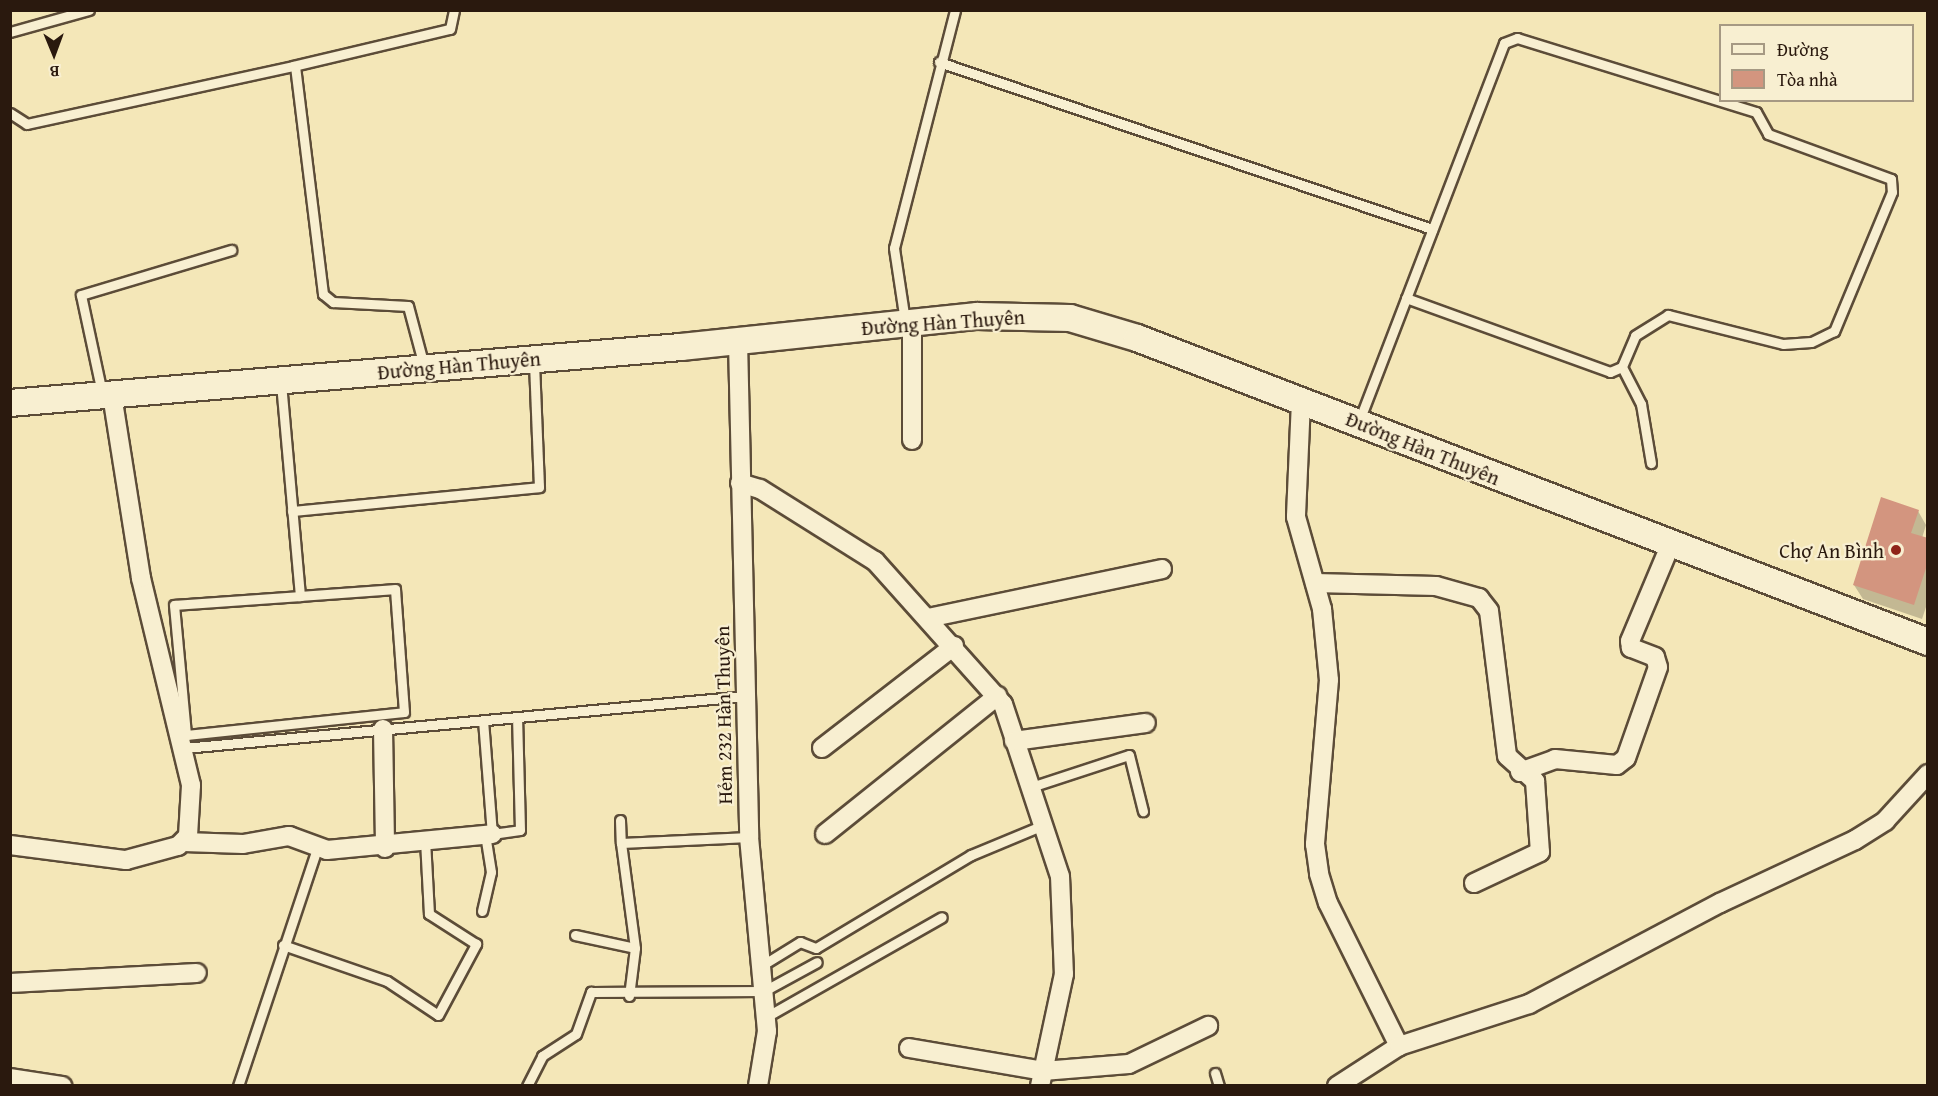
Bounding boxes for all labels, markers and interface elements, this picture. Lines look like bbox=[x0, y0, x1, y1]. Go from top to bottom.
north arrow bbox=[24, 24, 84, 84]
legend bbox=[1719, 24, 1914, 102]
text: Đường bbox=[1777, 36, 1828, 63]
text: B bbox=[49, 60, 59, 84]
text: Tòa nhà bbox=[1777, 66, 1837, 93]
street label: Đường Hàn Thuyên bbox=[861, 304, 1025, 340]
street label: Đường Hàn Thuyên bbox=[376, 346, 542, 384]
street label: Đường Hàn Thuyên bbox=[1343, 406, 1503, 490]
place label: Chợ An Bình bbox=[1779, 538, 1884, 562]
marker: Chợ An Bình bbox=[1889, 543, 1903, 557]
street label: Hẻm 232 Hàn Thuyên bbox=[709, 625, 737, 805]

